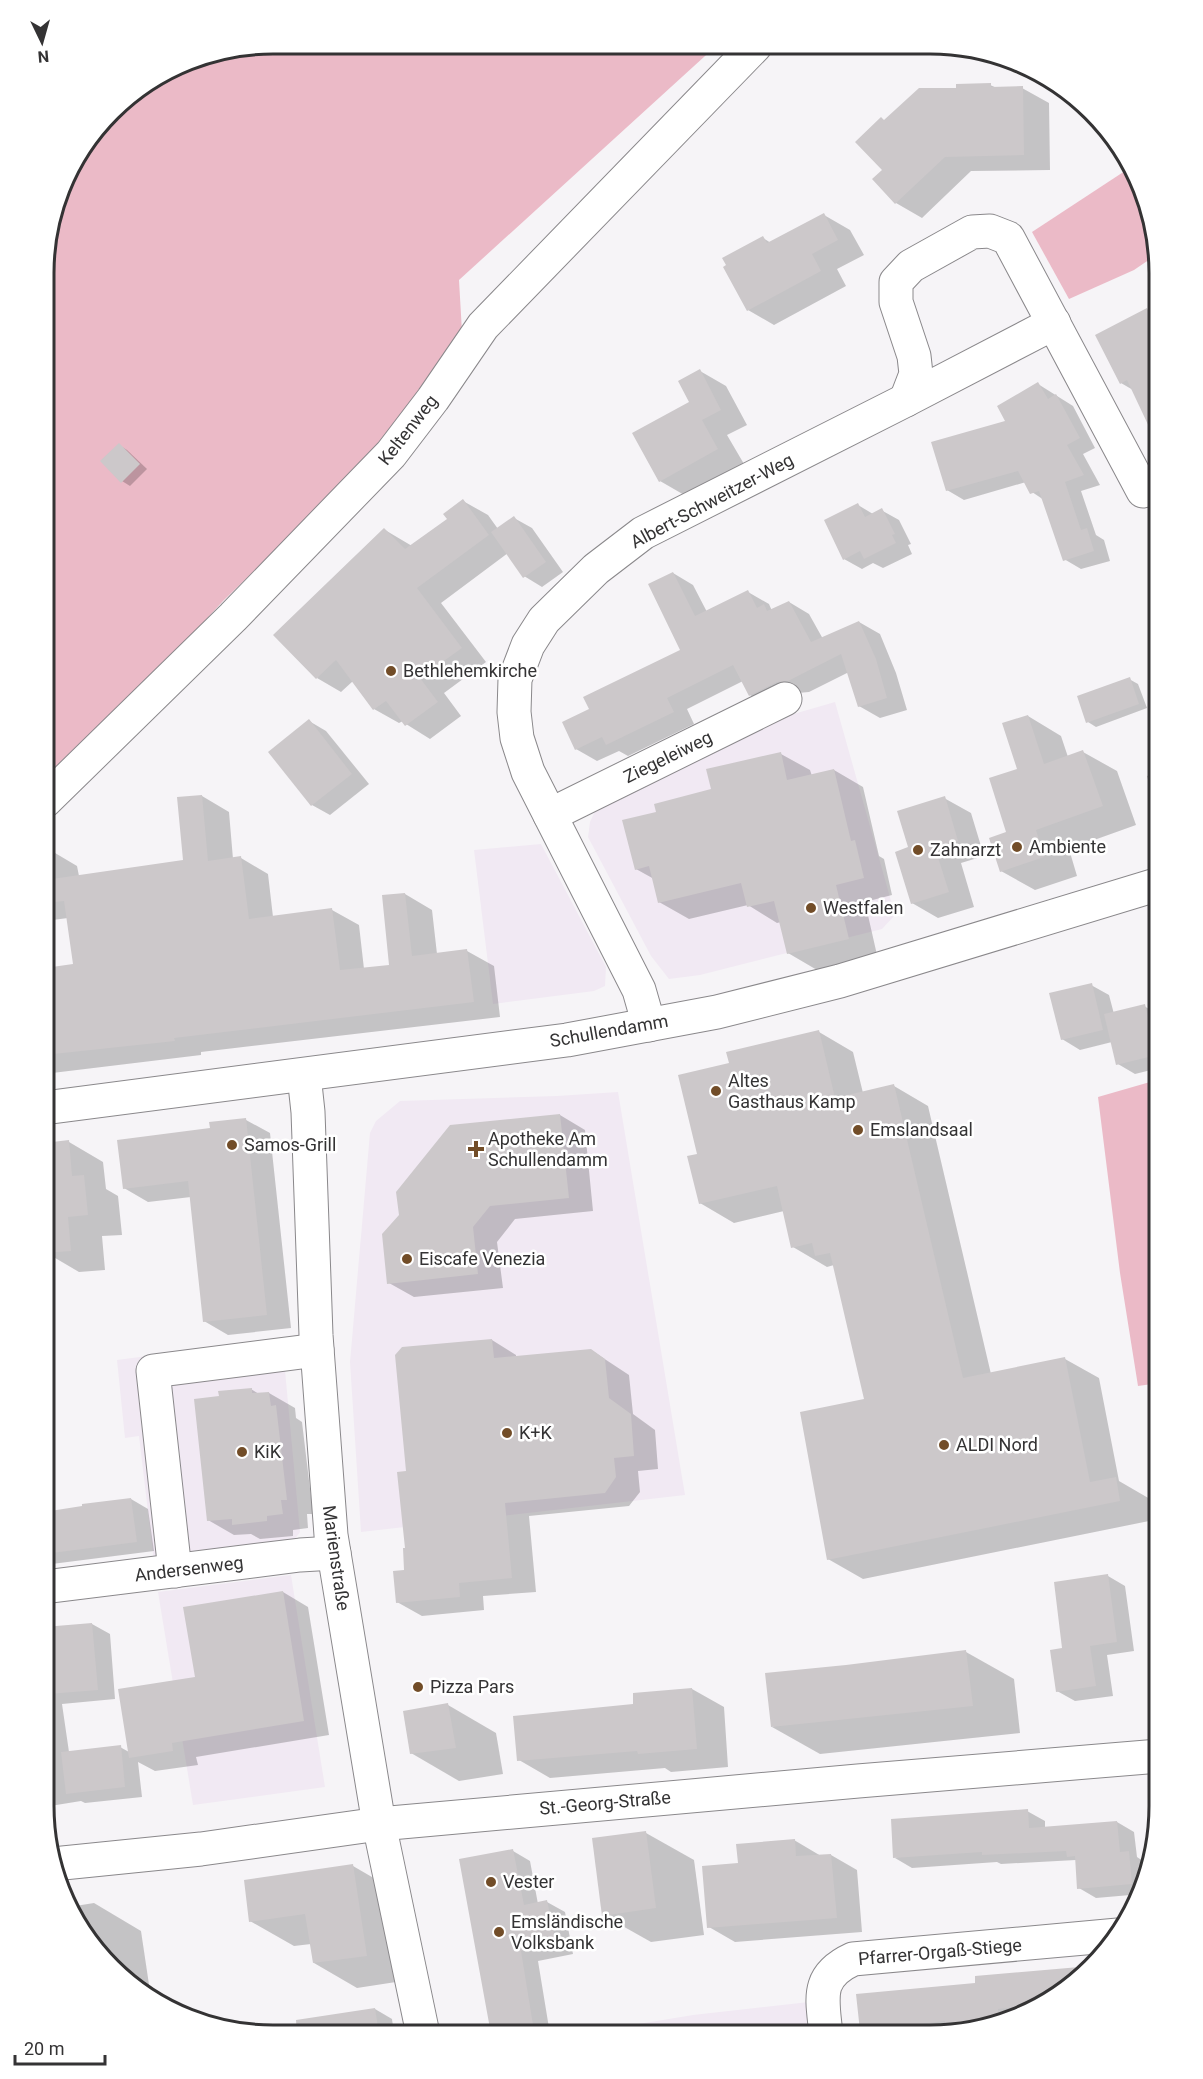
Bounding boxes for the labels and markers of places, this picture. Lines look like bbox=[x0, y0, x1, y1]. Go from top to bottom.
place label: Bethlehemkirche bbox=[403, 660, 537, 681]
marker: Bethlehemkirche bbox=[384, 664, 398, 678]
place label: Ambiente bbox=[1029, 836, 1106, 857]
place label: Zahnarzt bbox=[930, 839, 1001, 860]
marker: Ambiente bbox=[1010, 840, 1024, 854]
marker: Zahnarzt bbox=[911, 843, 925, 857]
place label: Westfalen bbox=[823, 897, 903, 918]
marker: Westfalen bbox=[804, 901, 818, 915]
place label: Altes Gasthaus Kamp bbox=[728, 1070, 856, 1112]
marker: Altes Gasthaus Kamp bbox=[709, 1084, 723, 1098]
place label: Emslandsaal bbox=[870, 1119, 973, 1140]
marker: Emslandsaal bbox=[851, 1123, 865, 1137]
place label: Apotheke Am Schullendamm bbox=[488, 1128, 608, 1170]
place label: Samos-Grill bbox=[244, 1134, 336, 1155]
marker: Samos-Grill bbox=[225, 1138, 239, 1152]
marker: Apotheke Am Schullendamm bbox=[469, 1142, 483, 1156]
place label: Eiscafe Venezia bbox=[419, 1248, 545, 1269]
marker: Eiscafe Venezia bbox=[400, 1252, 414, 1266]
place label: K+K bbox=[519, 1422, 553, 1443]
marker: K+K bbox=[500, 1426, 514, 1440]
place label: ALDI Nord bbox=[956, 1434, 1038, 1455]
marker: ALDI Nord bbox=[937, 1438, 951, 1452]
place label: KiK bbox=[254, 1441, 282, 1462]
marker: KiK bbox=[235, 1445, 249, 1459]
place label: Pizza Pars bbox=[430, 1676, 514, 1697]
marker: Pizza Pars bbox=[411, 1680, 425, 1694]
place label: Vester bbox=[503, 1871, 554, 1892]
marker: Vester bbox=[484, 1875, 498, 1889]
place label: Emsländische Volksbank bbox=[511, 1911, 623, 1953]
marker: Emsländische Volksbank bbox=[492, 1925, 506, 1939]

